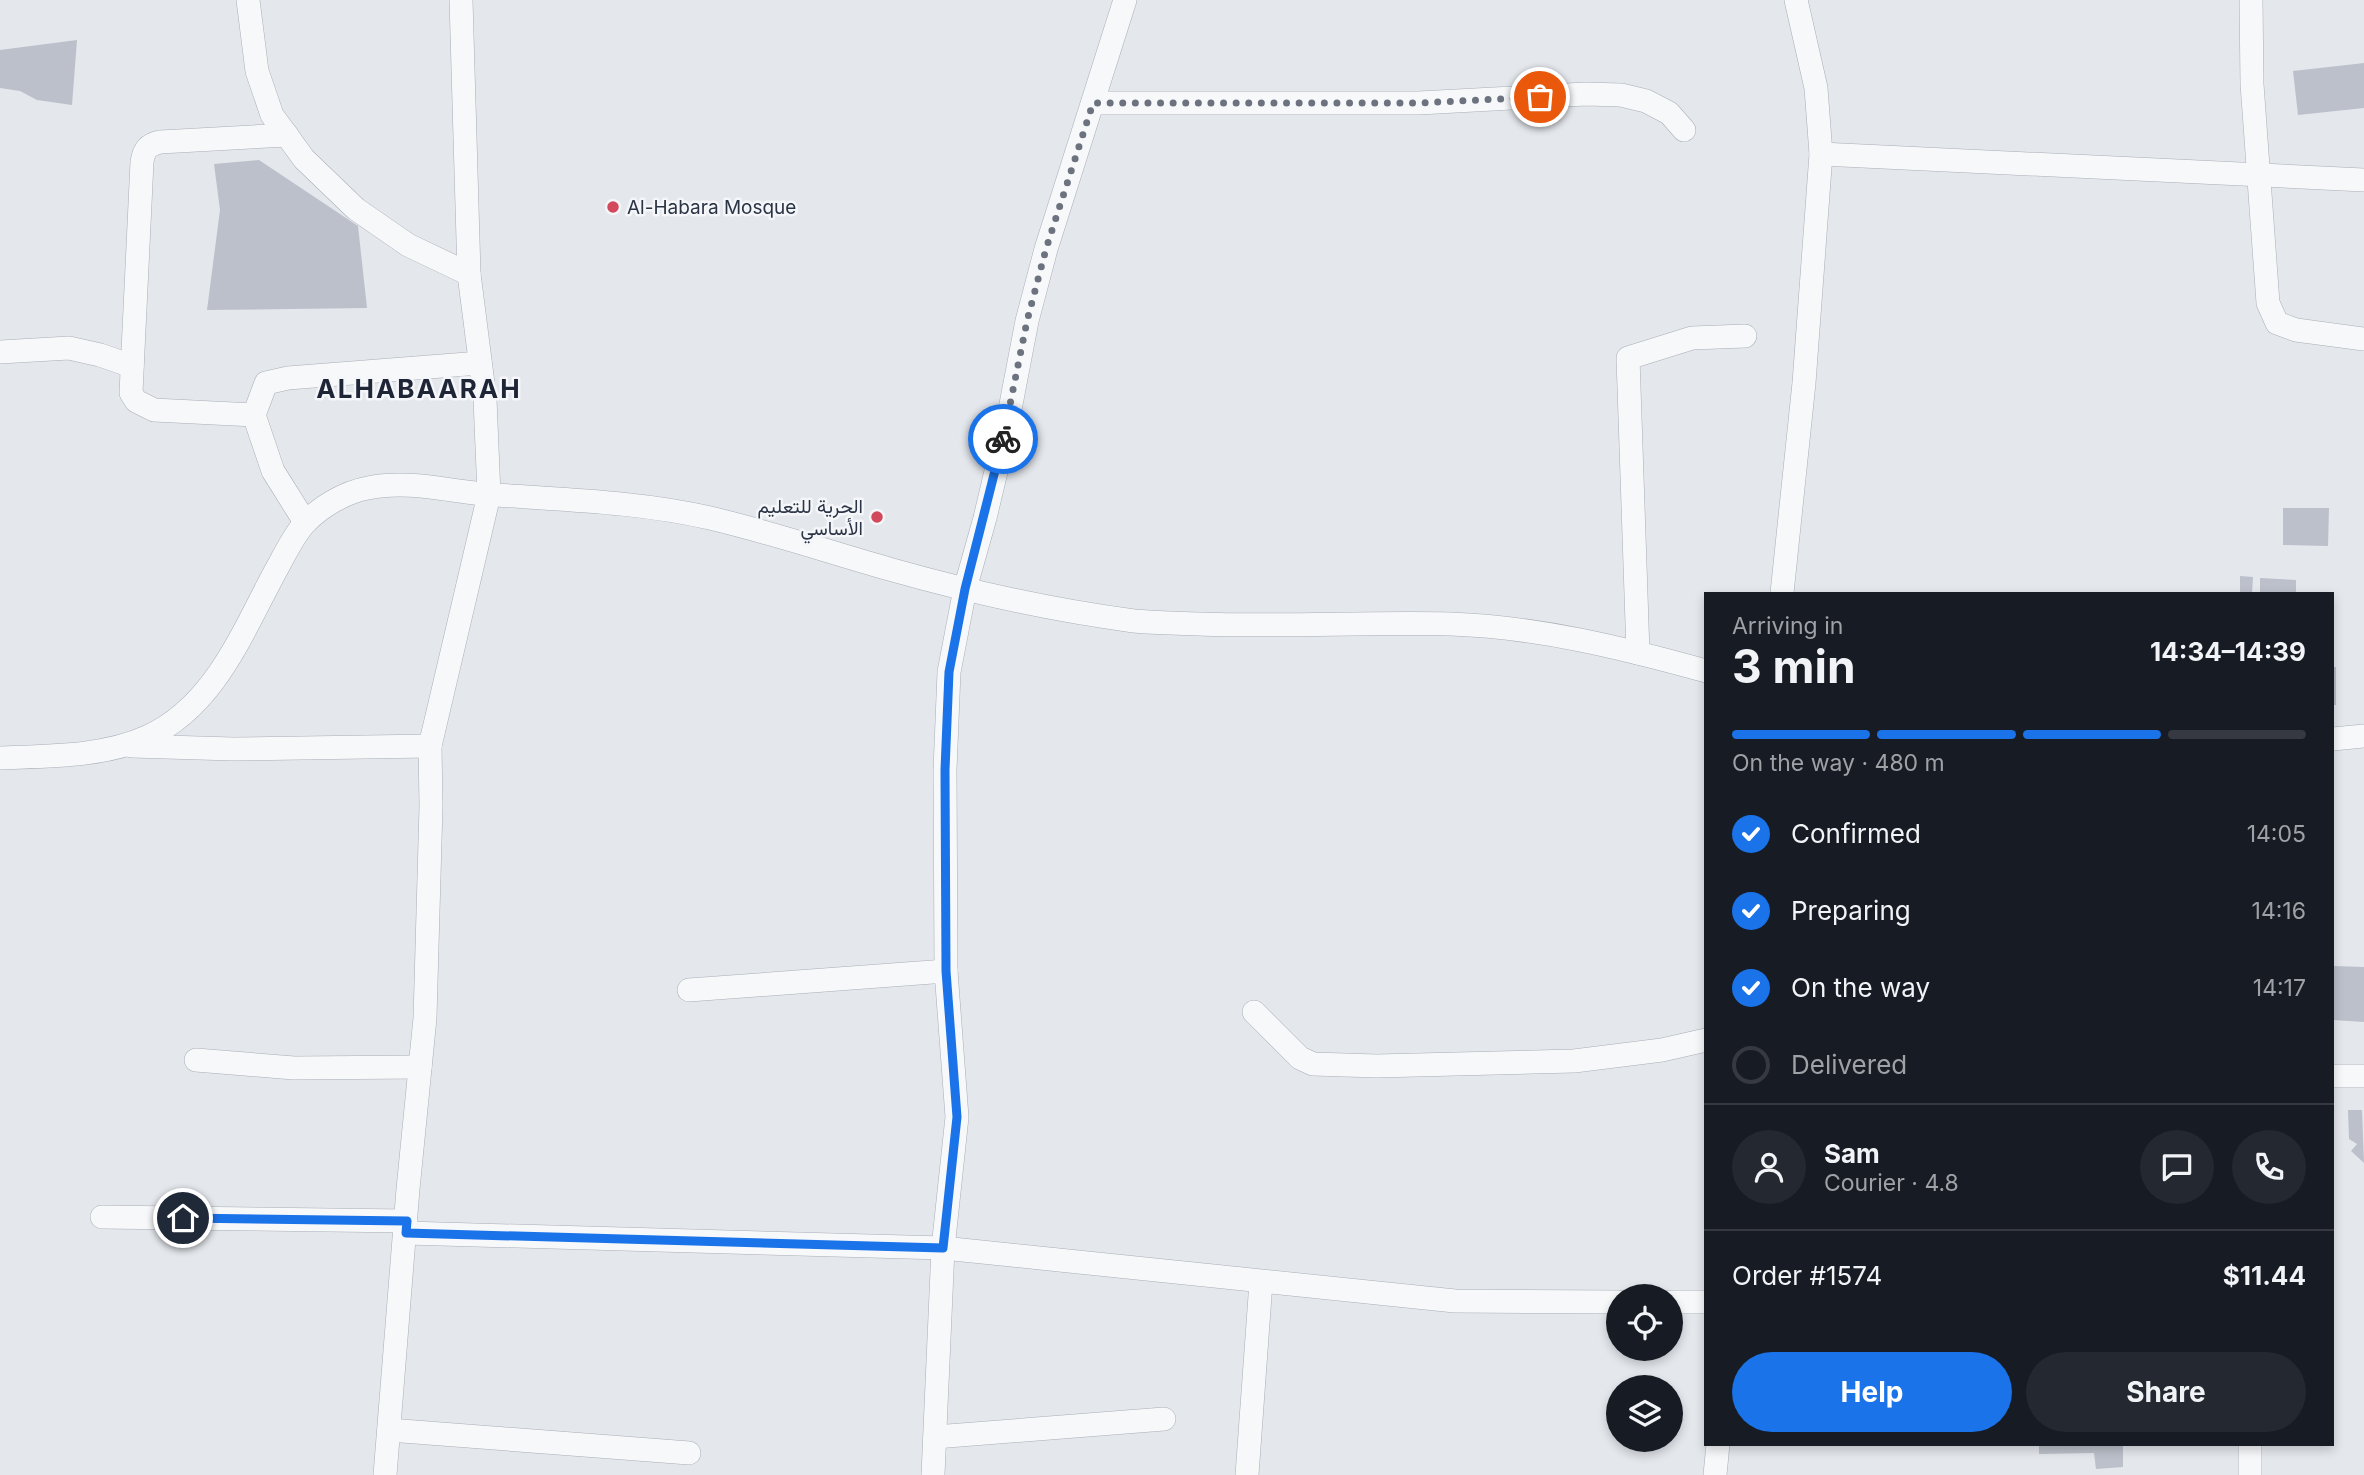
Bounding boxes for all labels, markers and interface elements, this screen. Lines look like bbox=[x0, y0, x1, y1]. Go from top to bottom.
pin bbox=[1510, 67, 1570, 127]
icon: bag bbox=[1521, 78, 1559, 116]
place label: Al-Habara Mosque bbox=[627, 196, 796, 219]
marker: Al-Habara Mosque bbox=[605, 199, 621, 215]
district label: ALHABAARAH bbox=[316, 373, 522, 404]
courier bbox=[968, 404, 1038, 474]
icon: bike bbox=[984, 420, 1022, 458]
place label: الحرية للتعليم الأساسي bbox=[758, 495, 863, 544]
marker: الحرية للتعليم الأساسي bbox=[869, 509, 885, 525]
text: Arriving in bbox=[1732, 612, 1843, 640]
text: 14:34–14:39 bbox=[2150, 636, 2306, 667]
text: 3 min bbox=[1732, 638, 1856, 694]
text: On the way · 480 m bbox=[1732, 749, 1945, 777]
icon: check bbox=[1732, 815, 1770, 853]
text: Confirmed bbox=[1791, 818, 1921, 849]
text: 14:05 bbox=[2247, 820, 2306, 848]
icon: check bbox=[1732, 892, 1770, 930]
text: Preparing bbox=[1791, 895, 1911, 926]
text: 14:16 bbox=[2252, 897, 2306, 925]
icon: check bbox=[1732, 969, 1770, 1007]
text: On the way bbox=[1791, 972, 1930, 1003]
text: 14:17 bbox=[2253, 974, 2306, 1002]
text: Delivered bbox=[1791, 1049, 1907, 1080]
button: person bbox=[1732, 1130, 1806, 1204]
button: chat bbox=[2140, 1130, 2214, 1204]
button: phone bbox=[2232, 1130, 2306, 1204]
text: Sam bbox=[1824, 1138, 1880, 1169]
text: Courier · 4.8 bbox=[1824, 1169, 1959, 1197]
pin bbox=[153, 1188, 213, 1248]
icon: home bbox=[164, 1199, 202, 1237]
text: Order #1574 bbox=[1732, 1260, 1882, 1291]
text: $11.44 bbox=[2223, 1260, 2306, 1291]
map controls bbox=[1606, 1284, 1683, 1452]
button: locate bbox=[1606, 1284, 1683, 1361]
button: Help bbox=[1732, 1352, 2012, 1432]
button: Share bbox=[2026, 1352, 2306, 1432]
button: layers bbox=[1606, 1375, 1683, 1452]

